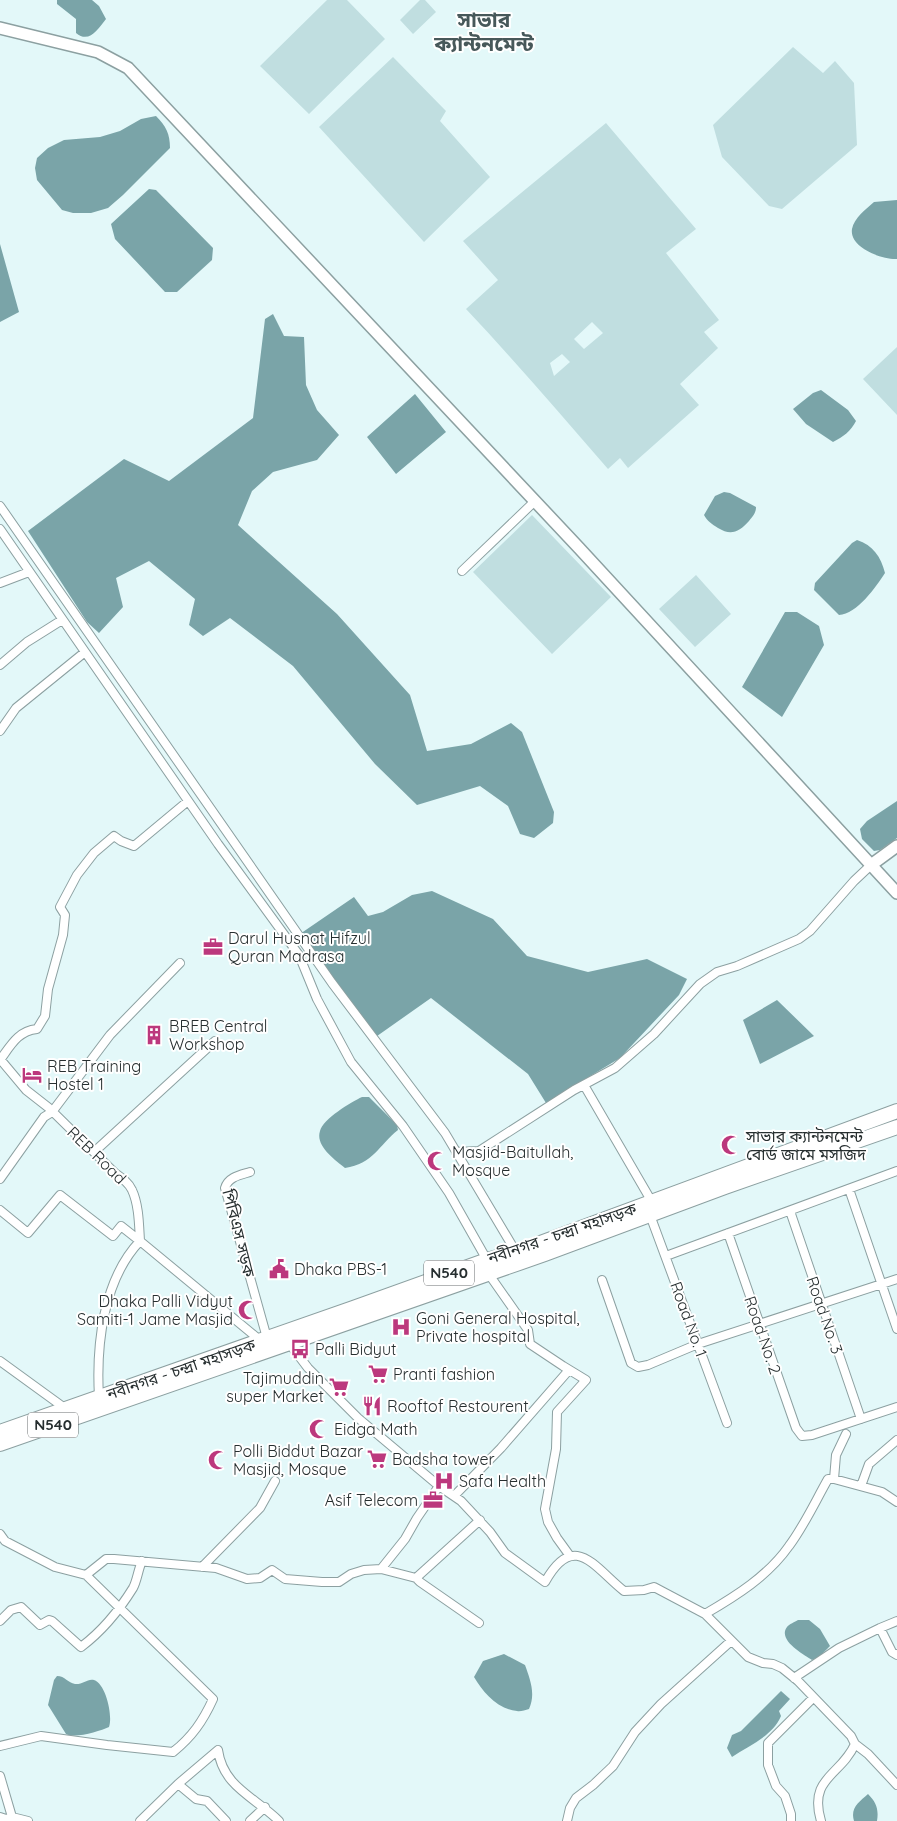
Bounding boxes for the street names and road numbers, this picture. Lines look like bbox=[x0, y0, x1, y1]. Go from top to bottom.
street label: REB Road bbox=[63, 1122, 131, 1188]
street label: পিবিএস সড়ক bbox=[218, 1186, 260, 1280]
street label: নবীনগর - চন্দ্রা মহাসড়ক bbox=[484, 1198, 640, 1268]
road number: N540 bbox=[424, 1260, 474, 1286]
street label: Road No. 3 bbox=[802, 1273, 848, 1357]
street label: Road No. 1 bbox=[666, 1279, 712, 1359]
street label: Road No. 2 bbox=[740, 1293, 786, 1377]
street label: নবীনগর - চন্দ্রা মহাসড়ক bbox=[103, 1334, 259, 1404]
road number: N540 bbox=[28, 1412, 78, 1438]

